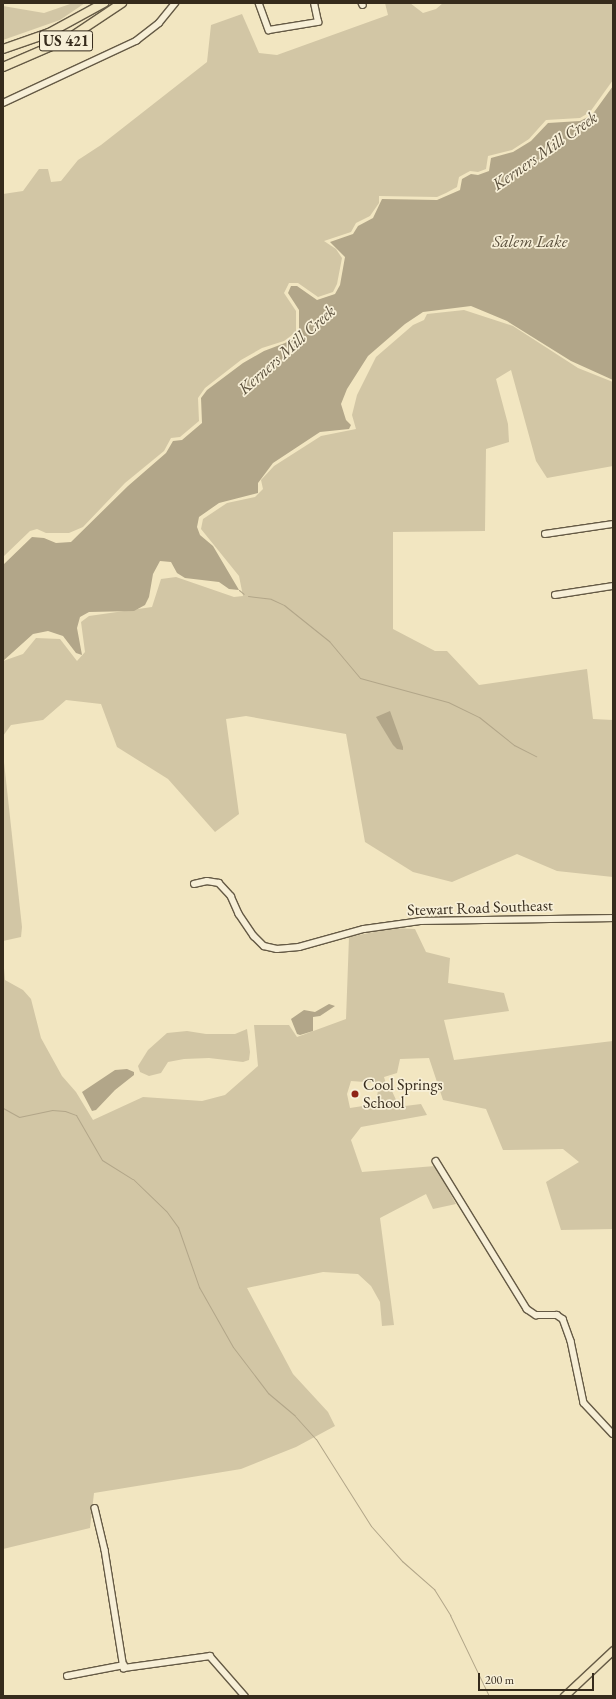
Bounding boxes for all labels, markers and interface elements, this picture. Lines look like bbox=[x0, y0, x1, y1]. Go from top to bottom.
road number: US 421 bbox=[39, 28, 93, 54]
water label: Kerners Mill Creek bbox=[488, 107, 602, 195]
water label: Salem Lake bbox=[493, 232, 567, 252]
water label: Kerners Mill Creek bbox=[234, 301, 340, 399]
street label: Stewart Road Southeast bbox=[407, 896, 553, 920]
place label: Cool Springs School bbox=[363, 1075, 443, 1113]
marker: Cool Springs School bbox=[350, 1089, 360, 1099]
scale bar bbox=[480, 1665, 596, 1691]
text: 200 m bbox=[485, 1672, 514, 1688]

